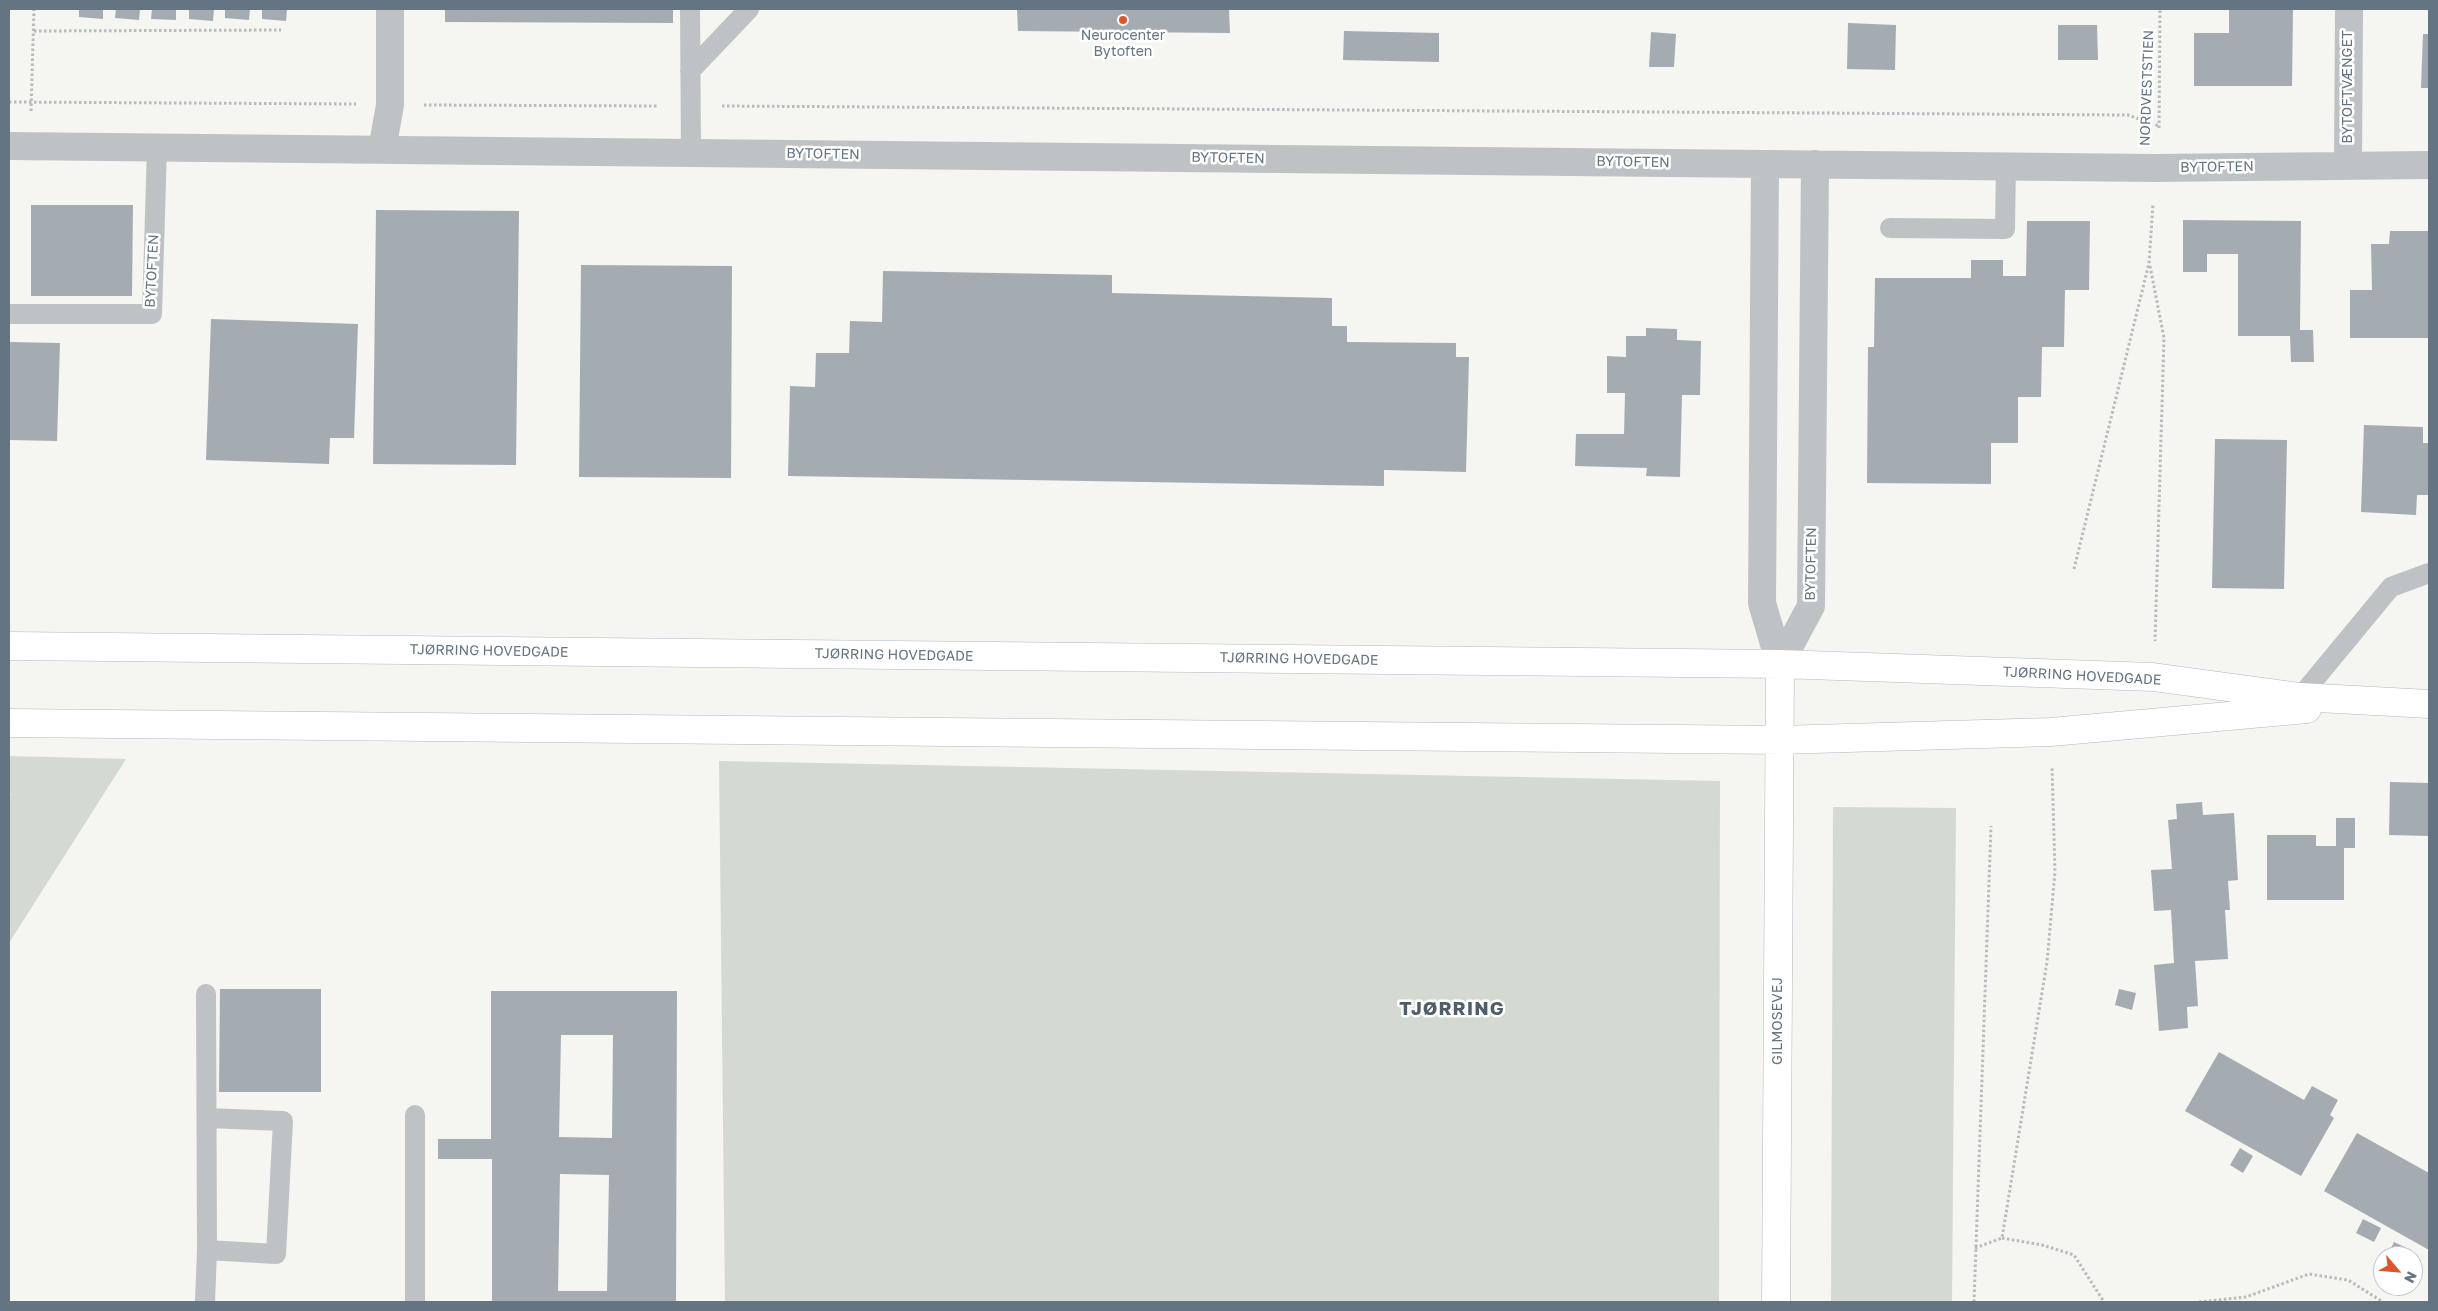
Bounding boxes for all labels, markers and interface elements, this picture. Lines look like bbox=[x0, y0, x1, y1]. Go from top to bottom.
marker: Neurocenter Bytoften bbox=[1117, 14, 1129, 26]
place label: Neurocenter Bytoften bbox=[1081, 28, 1165, 60]
street label: NORDVESTSTIEN bbox=[2137, 30, 2157, 146]
street label: BYTOFTVÆNGET bbox=[2340, 30, 2356, 144]
street label: BYTOFTEN bbox=[786, 145, 860, 163]
street label: BYTOFTEN bbox=[1191, 149, 1265, 167]
street label: BYTOFTEN bbox=[1596, 153, 1670, 171]
street label: BYTOFTEN bbox=[2180, 158, 2254, 176]
street label: BYTOFTEN bbox=[142, 234, 162, 308]
street label: BYTOFTEN bbox=[1802, 527, 1820, 601]
street label: TJØRRING HOVEDGADE bbox=[409, 641, 569, 661]
street label: TJØRRING HOVEDGADE bbox=[814, 645, 974, 665]
street label: TJØRRING HOVEDGADE bbox=[1219, 649, 1379, 669]
street label: TJØRRING HOVEDGADE bbox=[2002, 663, 2162, 689]
street label: GILMOSEVEJ bbox=[1770, 977, 1786, 1065]
district label: TJØRRING bbox=[1398, 998, 1506, 1020]
north arrow bbox=[2373, 1246, 2423, 1296]
text: N bbox=[2401, 1269, 2421, 1286]

